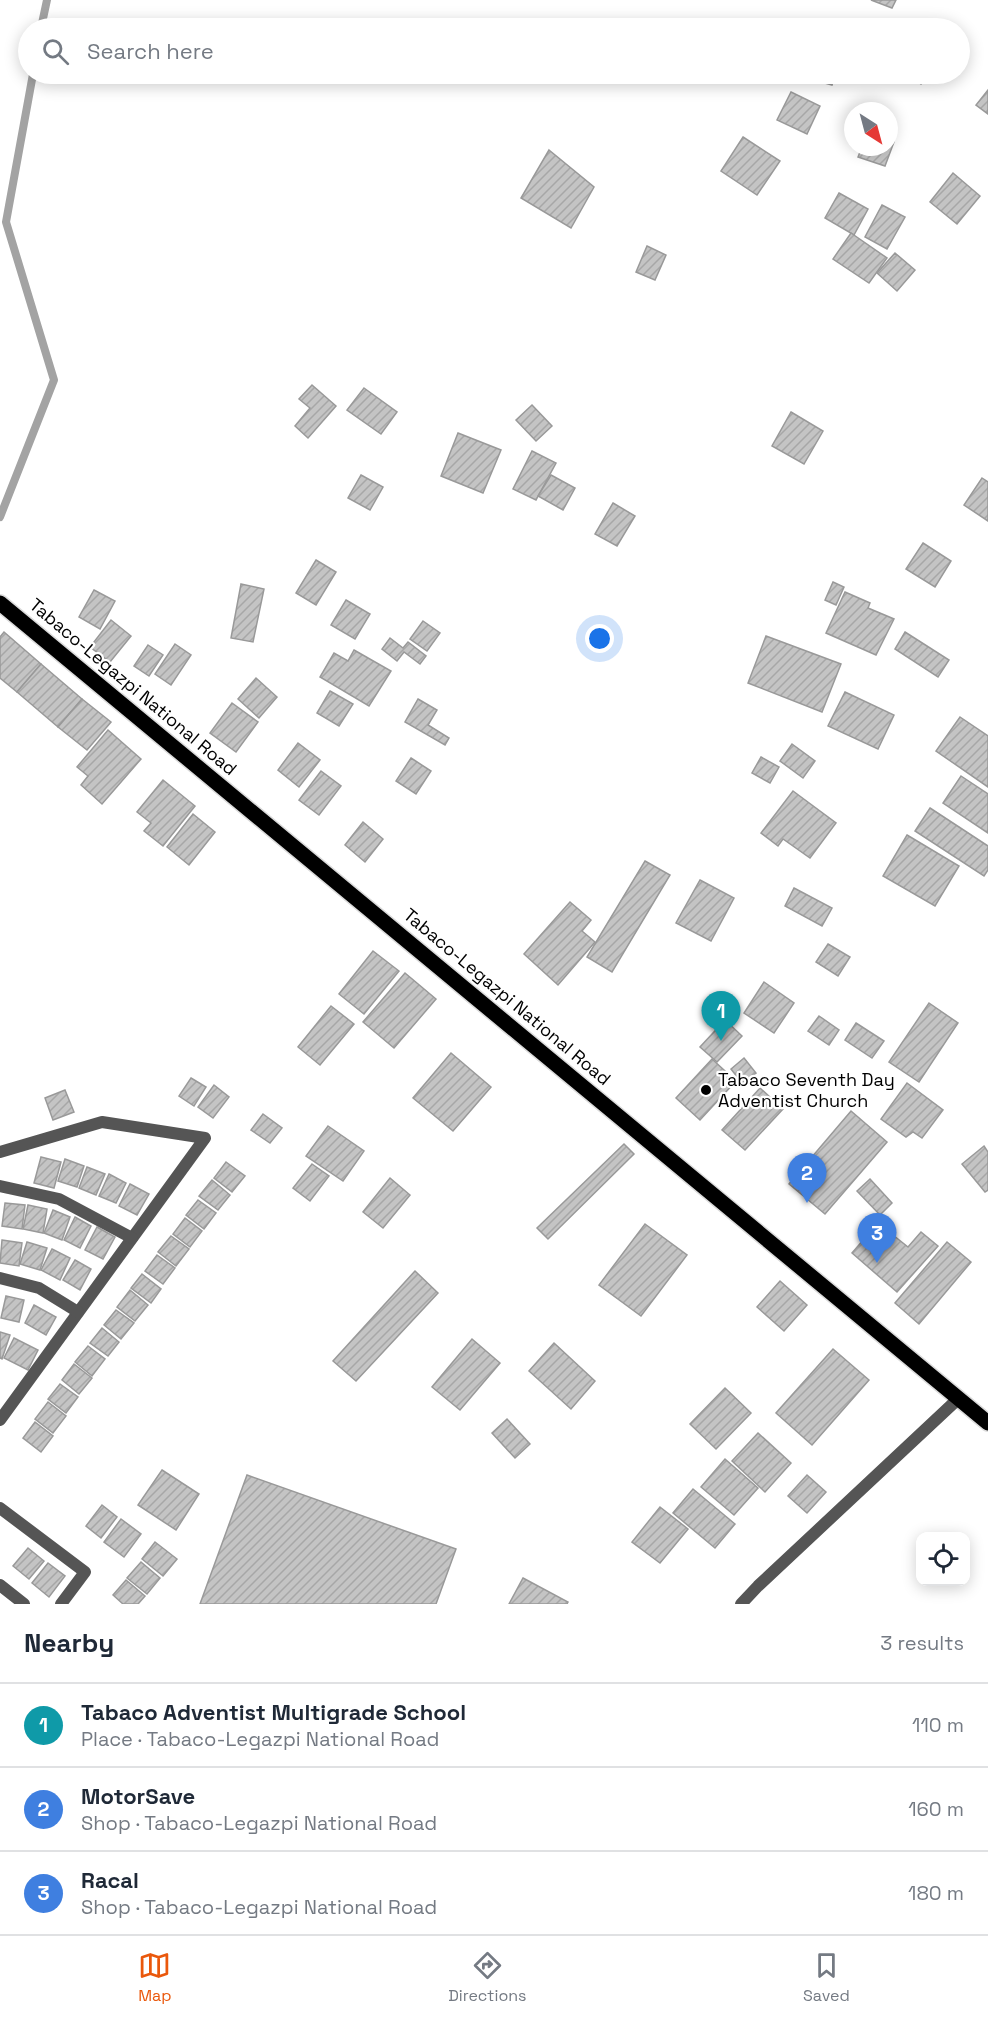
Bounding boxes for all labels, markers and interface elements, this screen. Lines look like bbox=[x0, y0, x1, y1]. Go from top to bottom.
search box bbox=[18, 18, 970, 84]
icon: search bbox=[39, 35, 72, 68]
text: Search here bbox=[87, 37, 214, 65]
north arrow bbox=[844, 102, 898, 156]
street label: Tabaco-Legazpi National Road bbox=[25, 593, 242, 780]
your location bbox=[585, 624, 614, 653]
street label: Tabaco-Legazpi National Road bbox=[399, 903, 616, 1090]
pin: 1 bbox=[702, 992, 740, 1041]
place label: Tabaco Seventh Day Adventist Church bbox=[718, 1068, 895, 1112]
marker: Tabaco Seventh Day Adventist Church bbox=[699, 1083, 713, 1097]
pin: 2 bbox=[788, 1154, 826, 1203]
pin: 3 bbox=[858, 1214, 896, 1263]
map controls bbox=[916, 1532, 970, 1586]
button: locate bbox=[916, 1532, 970, 1586]
text: Nearby bbox=[24, 1626, 114, 1660]
text: 3 results bbox=[880, 1630, 964, 1656]
text: Tabaco Adventist Multigrade School bbox=[81, 1698, 466, 1726]
text: 1 bbox=[39, 1712, 48, 1738]
text: 110 m bbox=[912, 1712, 964, 1738]
text: Place · Tabaco-Legazpi National Road bbox=[81, 1726, 439, 1752]
text: MotorSave bbox=[81, 1782, 195, 1810]
text: 2 bbox=[38, 1796, 49, 1822]
text: 160 m bbox=[908, 1796, 964, 1822]
text: Shop · Tabaco-Legazpi National Road bbox=[81, 1810, 437, 1836]
text: Racal bbox=[81, 1866, 139, 1894]
text: 3 bbox=[37, 1880, 50, 1906]
text: 180 m bbox=[908, 1880, 964, 1906]
text: Shop · Tabaco-Legazpi National Road bbox=[81, 1894, 437, 1920]
tab: Map bbox=[138, 1949, 172, 2006]
tab: Directions bbox=[448, 1949, 527, 2006]
tab: Saved bbox=[803, 1949, 850, 2006]

